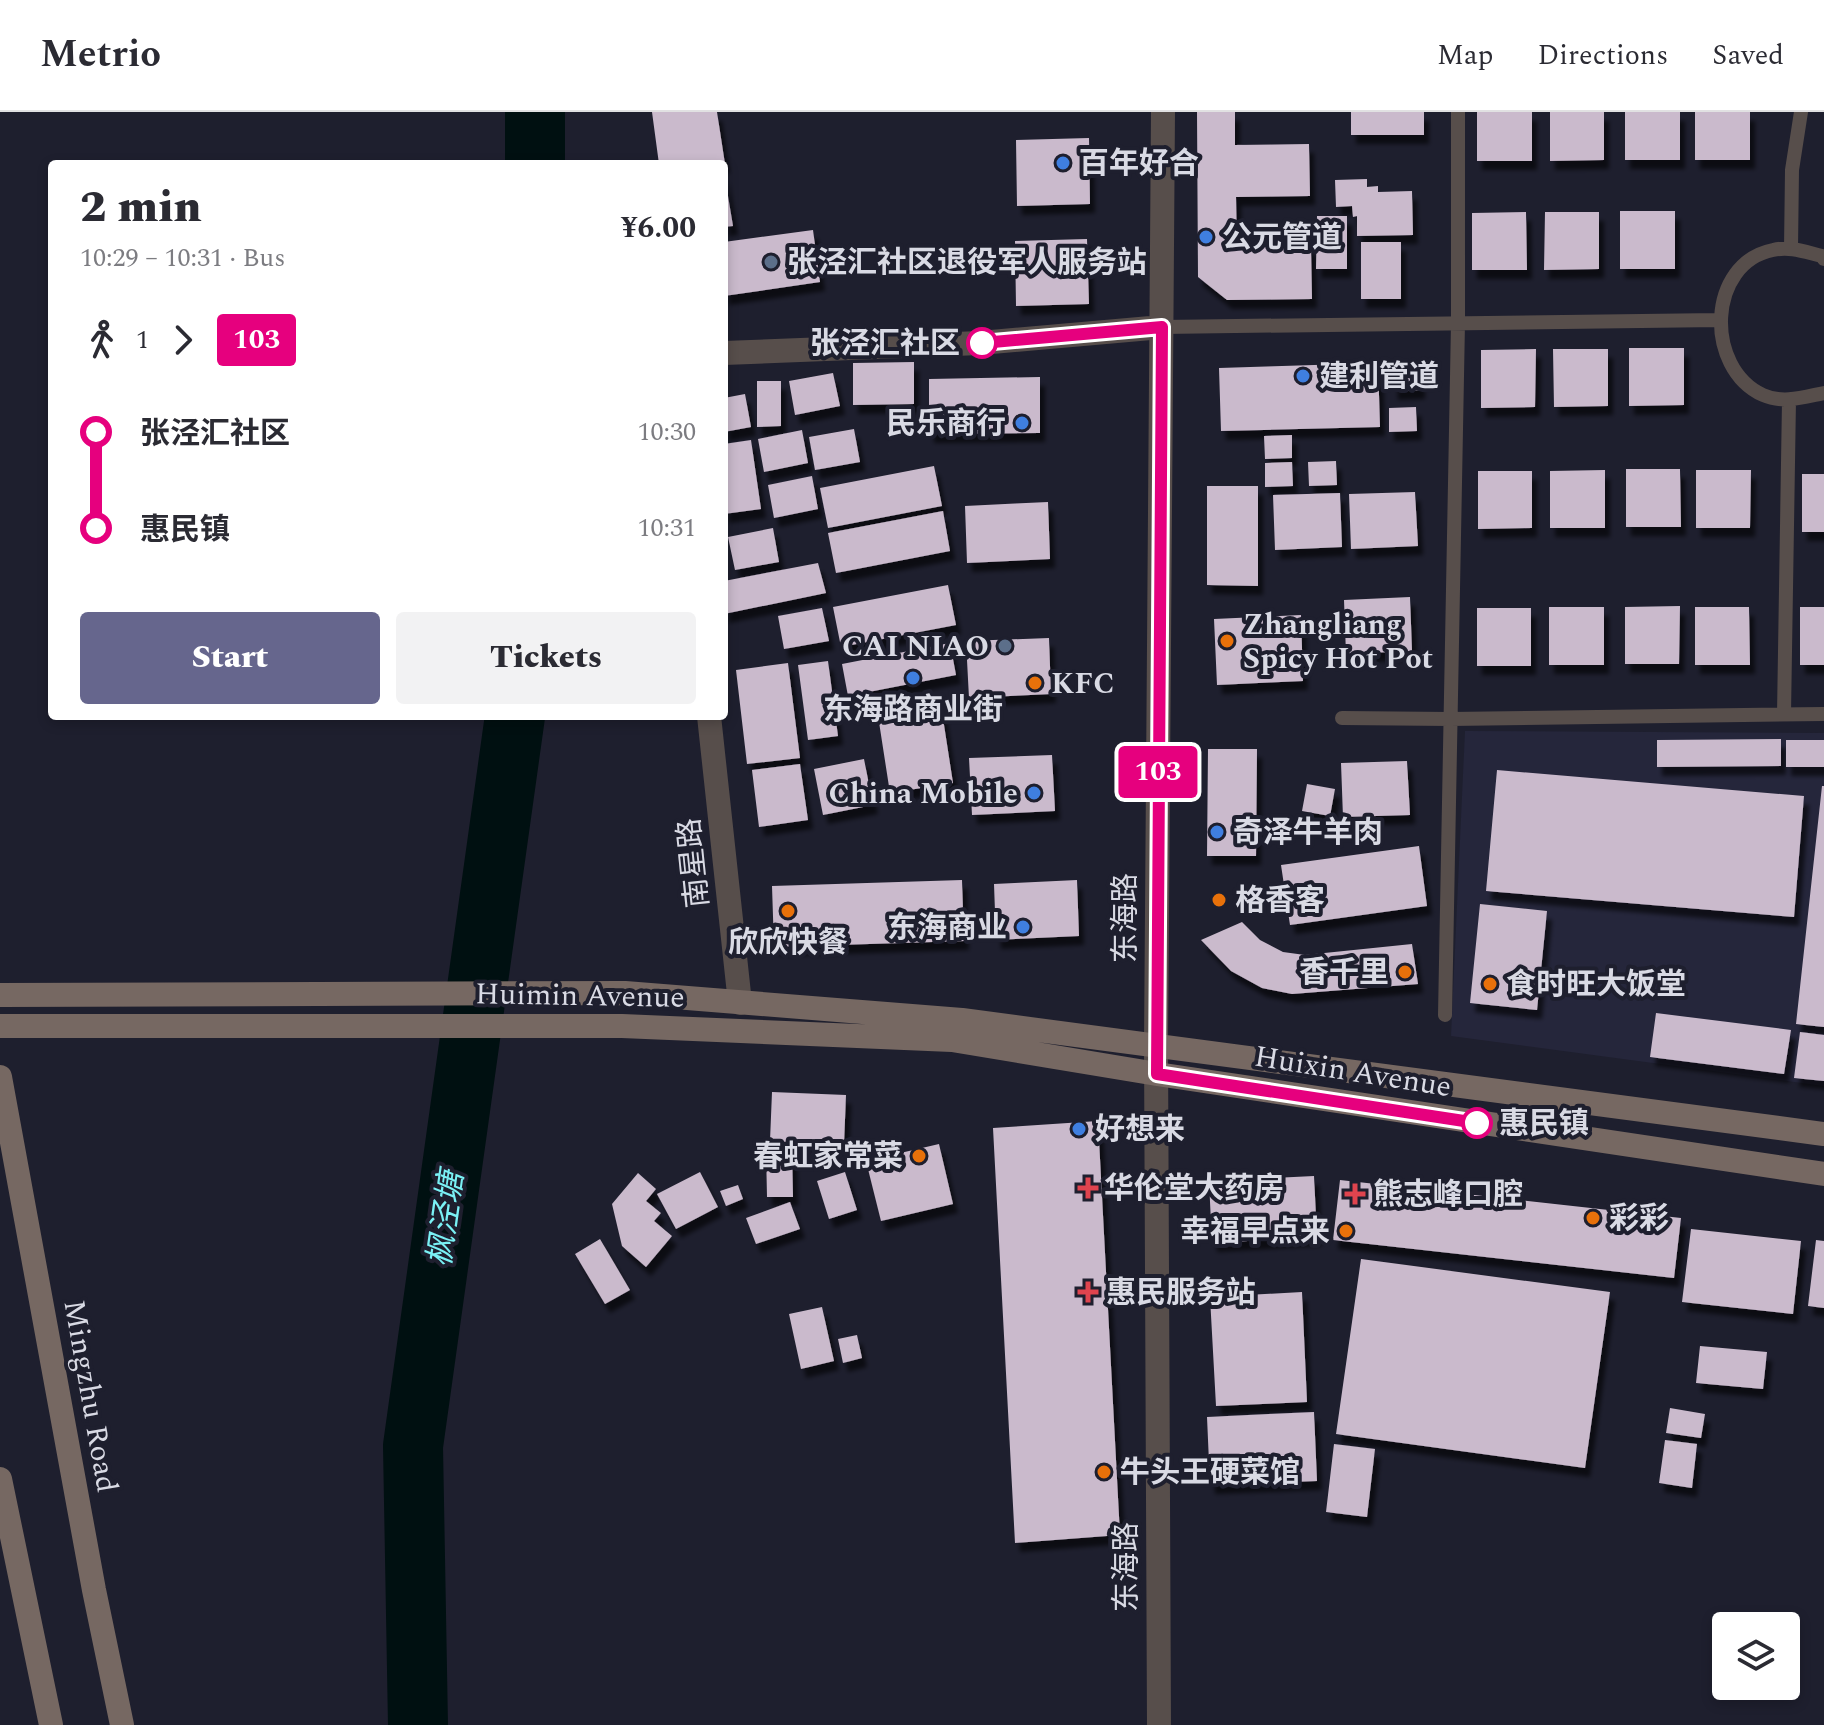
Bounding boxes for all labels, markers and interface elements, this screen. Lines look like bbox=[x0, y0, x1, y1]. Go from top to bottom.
text: Metrio bbox=[40, 26, 161, 84]
text: Map bbox=[1437, 34, 1494, 77]
text: Directions bbox=[1538, 34, 1668, 77]
text: Saved bbox=[1712, 34, 1784, 77]
place label: 百年好合 bbox=[1079, 141, 1199, 187]
marker: 百年好合 bbox=[1054, 154, 1072, 172]
text: 2 min bbox=[80, 174, 202, 241]
text: ¥6.00 bbox=[621, 205, 696, 251]
place label: 公元管道 bbox=[1222, 215, 1342, 261]
marker: 公元管道 bbox=[1197, 228, 1215, 246]
text: 10:29 – 10:31 · Bus bbox=[80, 238, 285, 278]
place label: 张泾汇社区退役军人服务站 bbox=[787, 240, 1147, 286]
marker: 张泾汇社区退役军人服务站 bbox=[762, 253, 780, 271]
icon: walk bbox=[80, 318, 124, 362]
icon: forward bbox=[161, 318, 205, 362]
text: 103 bbox=[233, 318, 280, 361]
text: 1 bbox=[136, 320, 149, 360]
place label: 张泾汇社区 bbox=[810, 321, 960, 367]
marker: 张泾汇社区 bbox=[967, 328, 997, 358]
place label: 建利管道 bbox=[1319, 354, 1439, 400]
marker: 建利管道 bbox=[1294, 367, 1312, 385]
place label: 民乐商行 bbox=[886, 401, 1006, 447]
text: 张泾汇社区 bbox=[140, 411, 290, 457]
text: 10:30 bbox=[637, 412, 696, 452]
marker: 民乐商行 bbox=[1013, 414, 1031, 432]
text: 惠民镇 bbox=[140, 507, 230, 553]
text: 10:31 bbox=[637, 508, 696, 548]
place label: Zhangliang Spicy Hot Pot bbox=[1243, 602, 1433, 682]
button: Start bbox=[80, 612, 380, 704]
button: Tickets bbox=[396, 612, 696, 704]
place label: CAI NIAO bbox=[842, 624, 989, 670]
marker: Zhangliang Spicy Hot Pot bbox=[1218, 632, 1236, 650]
marker: CAI NIAO bbox=[996, 637, 1014, 655]
place label: KFC bbox=[1051, 661, 1114, 707]
marker: 东海路商业街 bbox=[904, 669, 922, 687]
marker: KFC bbox=[1026, 674, 1044, 692]
place label: 东海路商业街 bbox=[823, 687, 1003, 733]
line badge: 103 bbox=[1112, 746, 1204, 798]
text: 103 bbox=[1134, 750, 1182, 793]
place label: China Mobile bbox=[828, 771, 1018, 817]
marker: China Mobile bbox=[1025, 784, 1043, 802]
place label: 奇泽牛羊肉 bbox=[1233, 810, 1383, 856]
street label: 南星路 bbox=[666, 816, 722, 910]
marker: 奇泽牛羊肉 bbox=[1208, 823, 1226, 841]
street label: 东海路 bbox=[1103, 873, 1149, 963]
place label: 格香客 bbox=[1235, 878, 1325, 924]
marker: 格香客 bbox=[1210, 891, 1228, 909]
marker: 欣欣快餐 bbox=[779, 902, 797, 920]
place label: 东海商业 bbox=[887, 905, 1007, 951]
marker: 东海商业 bbox=[1014, 918, 1032, 936]
place label: 欣欣快餐 bbox=[728, 920, 848, 966]
place label: 香千里 bbox=[1299, 950, 1389, 996]
place label: 食时旺大饭堂 bbox=[1506, 962, 1686, 1008]
marker: 香千里 bbox=[1396, 963, 1414, 981]
street label: Huimin Avenue bbox=[475, 971, 685, 1021]
marker: 食时旺大饭堂 bbox=[1481, 975, 1499, 993]
street label: Huixin Avenue bbox=[1251, 1034, 1455, 1110]
place label: 惠民镇 bbox=[1499, 1101, 1589, 1147]
place label: 好想来 bbox=[1095, 1107, 1185, 1153]
marker: 惠民镇 bbox=[1462, 1108, 1492, 1138]
marker: 好想来 bbox=[1070, 1120, 1088, 1138]
place label: 春虹家常菜 bbox=[753, 1134, 903, 1180]
marker: 春虹家常菜 bbox=[910, 1147, 928, 1165]
water label: 枫泾塘 bbox=[416, 1163, 478, 1270]
place label: 华伦堂大药房 bbox=[1104, 1166, 1284, 1212]
place label: 熊志峰口腔 bbox=[1373, 1172, 1523, 1218]
marker: 华伦堂大药房 bbox=[1079, 1179, 1097, 1197]
marker: 熊志峰口腔 bbox=[1344, 1183, 1366, 1205]
place label: 彩彩 bbox=[1609, 1196, 1669, 1242]
place label: 幸福早点来 bbox=[1180, 1209, 1330, 1255]
marker: 彩彩 bbox=[1584, 1209, 1602, 1227]
marker: 幸福早点来 bbox=[1337, 1222, 1355, 1240]
place label: 惠民服务站 bbox=[1106, 1270, 1256, 1316]
marker: 惠民服务站 bbox=[1077, 1281, 1099, 1303]
street label: Mingzhu Road bbox=[50, 1296, 130, 1496]
place label: 牛头王硬菜馆 bbox=[1120, 1450, 1300, 1496]
marker: 牛头王硬菜馆 bbox=[1095, 1463, 1113, 1481]
street label: 东海路 bbox=[1104, 1522, 1150, 1612]
map controls bbox=[1712, 1612, 1800, 1700]
button: layers bbox=[1712, 1612, 1800, 1700]

